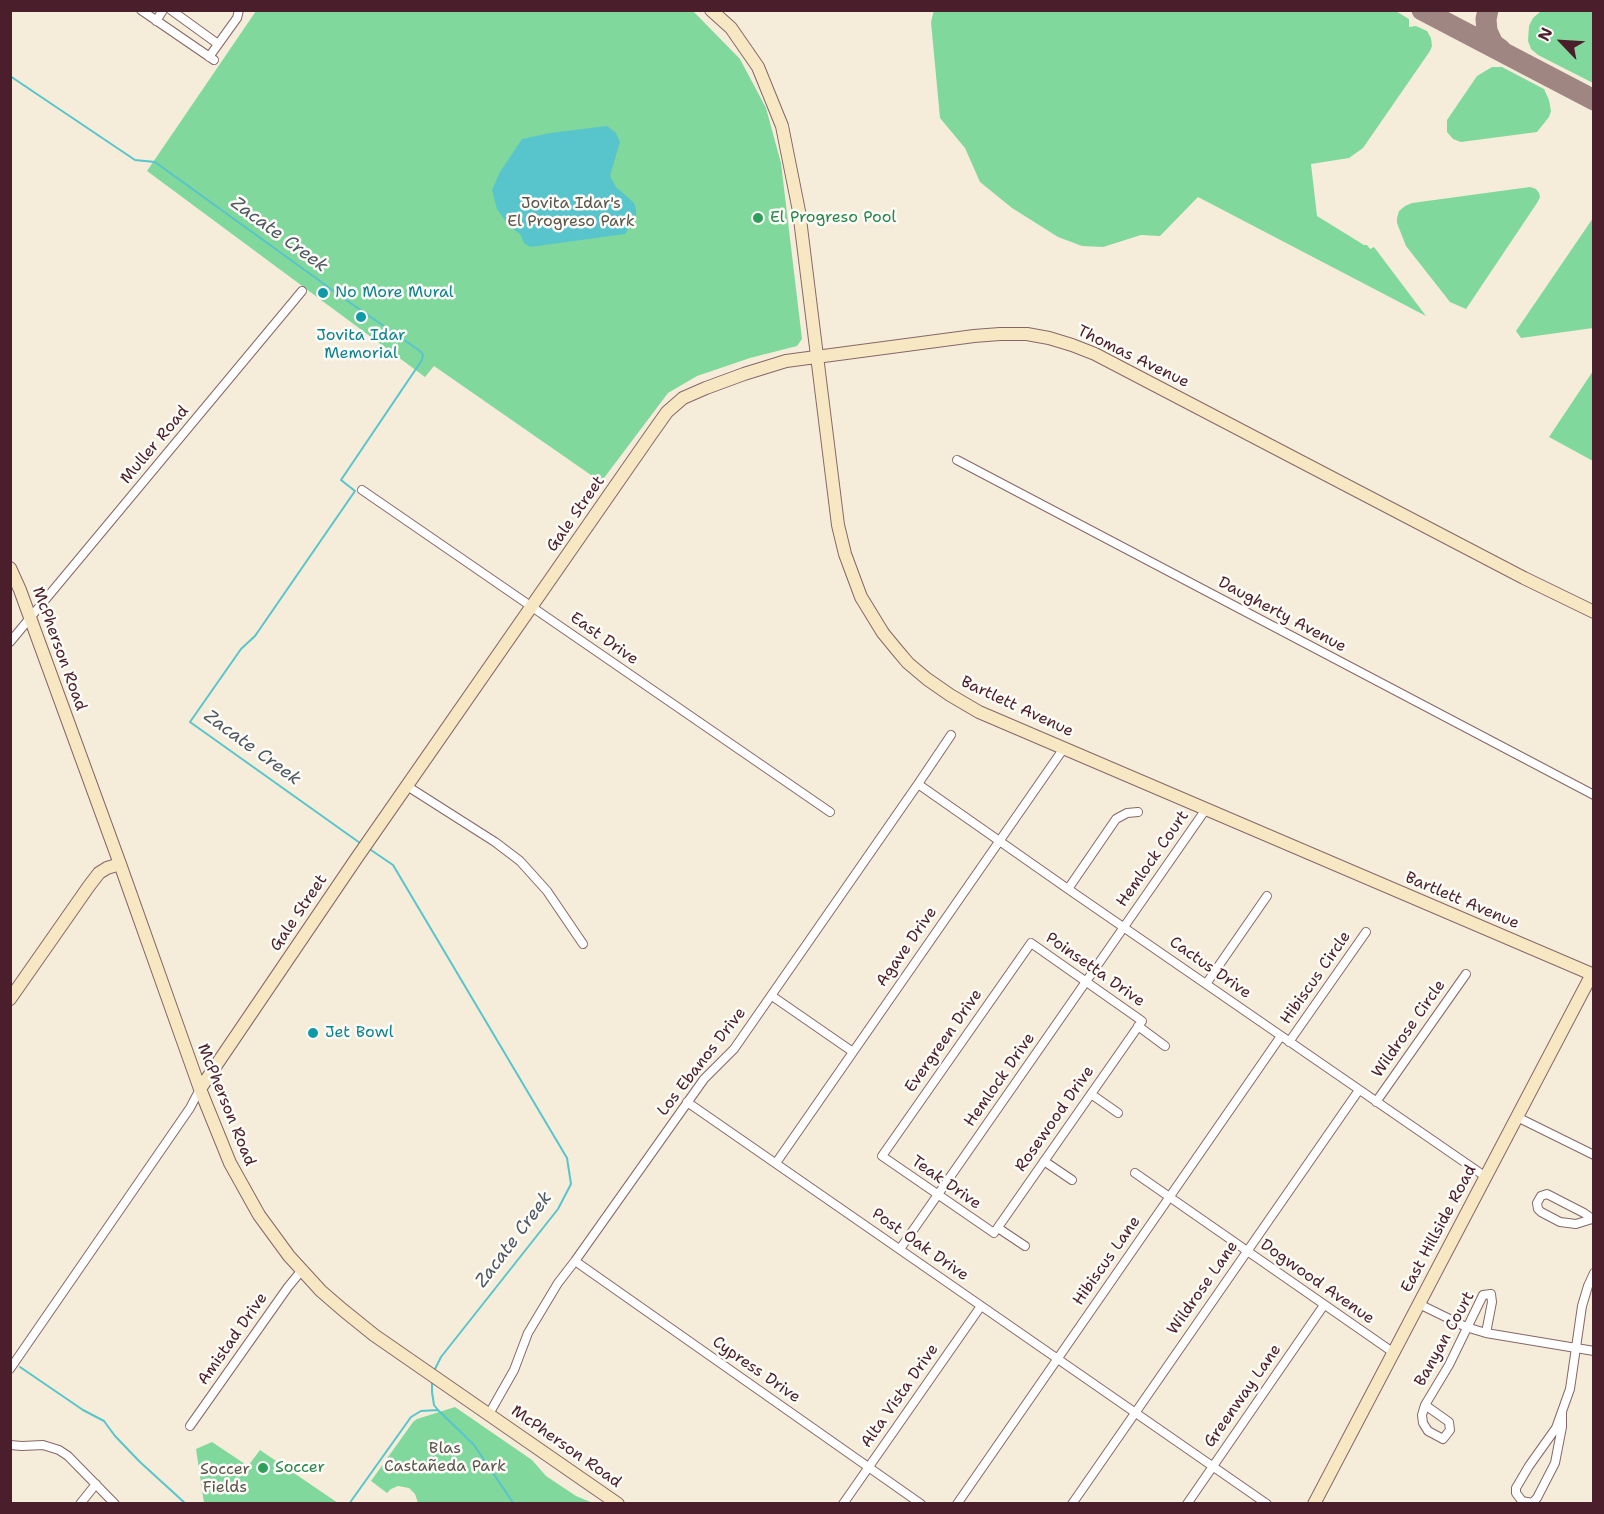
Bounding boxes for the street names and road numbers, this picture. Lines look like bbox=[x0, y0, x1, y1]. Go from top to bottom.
street label: Thomas Avenue bbox=[1074, 322, 1192, 392]
street label: Muller Road bbox=[117, 402, 193, 488]
street label: Gale Street bbox=[543, 472, 609, 556]
street label: Daugherty Avenue bbox=[1215, 573, 1349, 657]
street label: McPherson Road bbox=[28, 585, 90, 713]
street label: East Drive bbox=[566, 609, 642, 669]
street label: Bartlett Avenue bbox=[958, 673, 1076, 741]
street label: Hemlock Court bbox=[1113, 807, 1193, 911]
street label: Bartlett Avenue bbox=[1402, 868, 1522, 934]
street label: Gale Street bbox=[266, 871, 332, 955]
street label: Agave Drive bbox=[872, 903, 942, 991]
street label: Hibiscus Circle bbox=[1277, 928, 1355, 1028]
street label: Poinsetta Drive bbox=[1042, 929, 1148, 1011]
street label: Cactus Drive bbox=[1165, 933, 1255, 1003]
street label: Wildrose Circle bbox=[1368, 976, 1450, 1082]
street label: Evergreen Drive bbox=[901, 986, 987, 1096]
street label: Los Ebanos Drive bbox=[654, 1004, 750, 1120]
street label: Hemlock Drive bbox=[961, 1029, 1039, 1131]
street label: McPherson Road bbox=[193, 1041, 259, 1169]
street label: Rosewood Drive bbox=[1011, 1062, 1099, 1176]
street label: Teak Drive bbox=[907, 1152, 985, 1214]
street label: East Hillside Road bbox=[1397, 1162, 1481, 1296]
street label: Post Oak Drive bbox=[868, 1205, 972, 1285]
street label: Hibiscus Lane bbox=[1069, 1213, 1145, 1309]
street label: Dogwood Avenue bbox=[1256, 1235, 1378, 1329]
street label: Wildrose Lane bbox=[1164, 1237, 1242, 1339]
street label: Banyan Court bbox=[1411, 1288, 1479, 1390]
street label: Amistad Drive bbox=[194, 1289, 272, 1389]
street label: Cypress Drive bbox=[708, 1333, 804, 1407]
street label: Alta Vista Drive bbox=[857, 1340, 943, 1452]
street label: Greenway Lane bbox=[1200, 1341, 1286, 1451]
street label: McPherson Road bbox=[507, 1402, 625, 1492]

